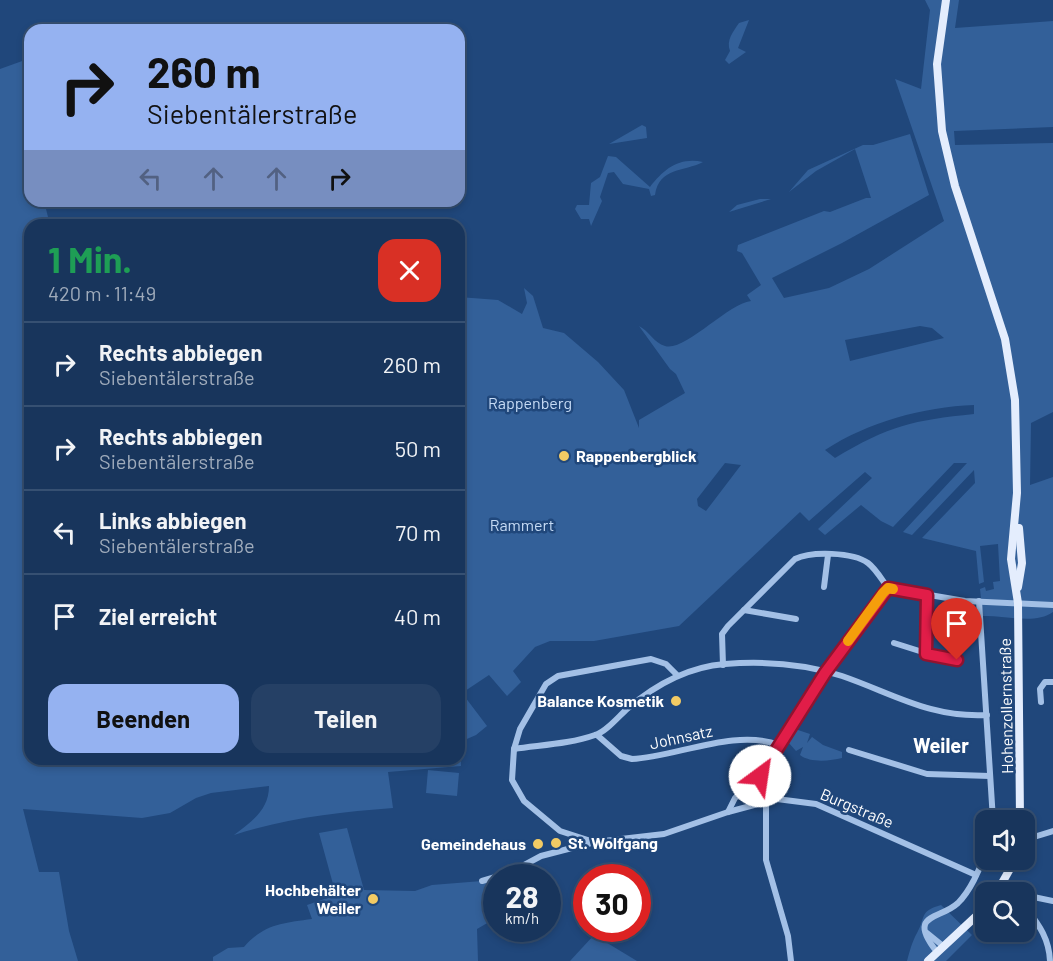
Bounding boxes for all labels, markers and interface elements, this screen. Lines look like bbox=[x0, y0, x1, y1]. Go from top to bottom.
text: 260 m bbox=[147, 46, 260, 96]
icon: right bbox=[48, 48, 126, 126]
text: Siebentälerstraße bbox=[147, 97, 357, 129]
icon: left bbox=[134, 162, 167, 195]
icon: ahead bbox=[197, 162, 230, 195]
icon: ahead bbox=[260, 162, 293, 195]
icon: right bbox=[323, 162, 356, 195]
text: 1 Min. bbox=[48, 237, 132, 280]
button: close bbox=[378, 239, 441, 302]
text: 420 m · 11:49 bbox=[48, 281, 156, 305]
text: Rechts abbiegen bbox=[99, 339, 262, 365]
icon: right bbox=[48, 348, 81, 381]
text: 260 m bbox=[383, 351, 441, 377]
text: Siebentälerstraße bbox=[99, 365, 255, 389]
park label: Rappenberg bbox=[488, 393, 572, 412]
text: Rechts abbiegen bbox=[99, 423, 262, 449]
icon: right bbox=[48, 432, 81, 465]
text: 50 m bbox=[395, 435, 441, 461]
place label: Rappenbergblick bbox=[576, 446, 697, 465]
text: Siebentälerstraße bbox=[99, 449, 255, 473]
marker: Rappenbergblick bbox=[557, 449, 571, 463]
text: Links abbiegen bbox=[99, 507, 247, 533]
park label: Rammert bbox=[490, 515, 554, 534]
icon: left bbox=[48, 516, 81, 549]
text: 70 m bbox=[396, 519, 441, 545]
text: Siebentälerstraße bbox=[99, 533, 255, 557]
pin bbox=[931, 598, 982, 660]
icon: arrive bbox=[48, 600, 81, 633]
text: Ziel erreicht bbox=[99, 603, 217, 629]
text: 40 m bbox=[394, 603, 441, 629]
icon: arrive bbox=[940, 607, 973, 640]
street label: Hohenzollernstraße bbox=[995, 638, 1016, 774]
button: Beenden bbox=[48, 684, 239, 753]
button: Teilen bbox=[251, 684, 441, 753]
place label: Balance Kosmetik bbox=[537, 691, 664, 710]
marker: Balance Kosmetik bbox=[669, 694, 683, 708]
street label: Johnsatz bbox=[648, 721, 714, 752]
district label: Weiler bbox=[913, 733, 969, 757]
position arrow bbox=[728, 744, 792, 808]
street label: Burgstraße bbox=[818, 784, 897, 831]
map controls bbox=[975, 810, 1035, 942]
button: sound bbox=[975, 810, 1035, 870]
place label: St. Wolfgang bbox=[568, 833, 658, 852]
place label: Gemeindehaus bbox=[421, 834, 526, 853]
marker: St. Wolfgang bbox=[549, 836, 563, 850]
marker: Gemeindehaus bbox=[531, 837, 545, 851]
speed limit sign: 30 bbox=[573, 864, 651, 942]
text: 28 bbox=[505, 878, 539, 914]
place label: Hochbehälter Weiler bbox=[265, 880, 361, 917]
button: search bbox=[975, 882, 1035, 942]
marker: Hochbehälter Weiler bbox=[366, 892, 380, 906]
text: km/h bbox=[505, 909, 539, 927]

